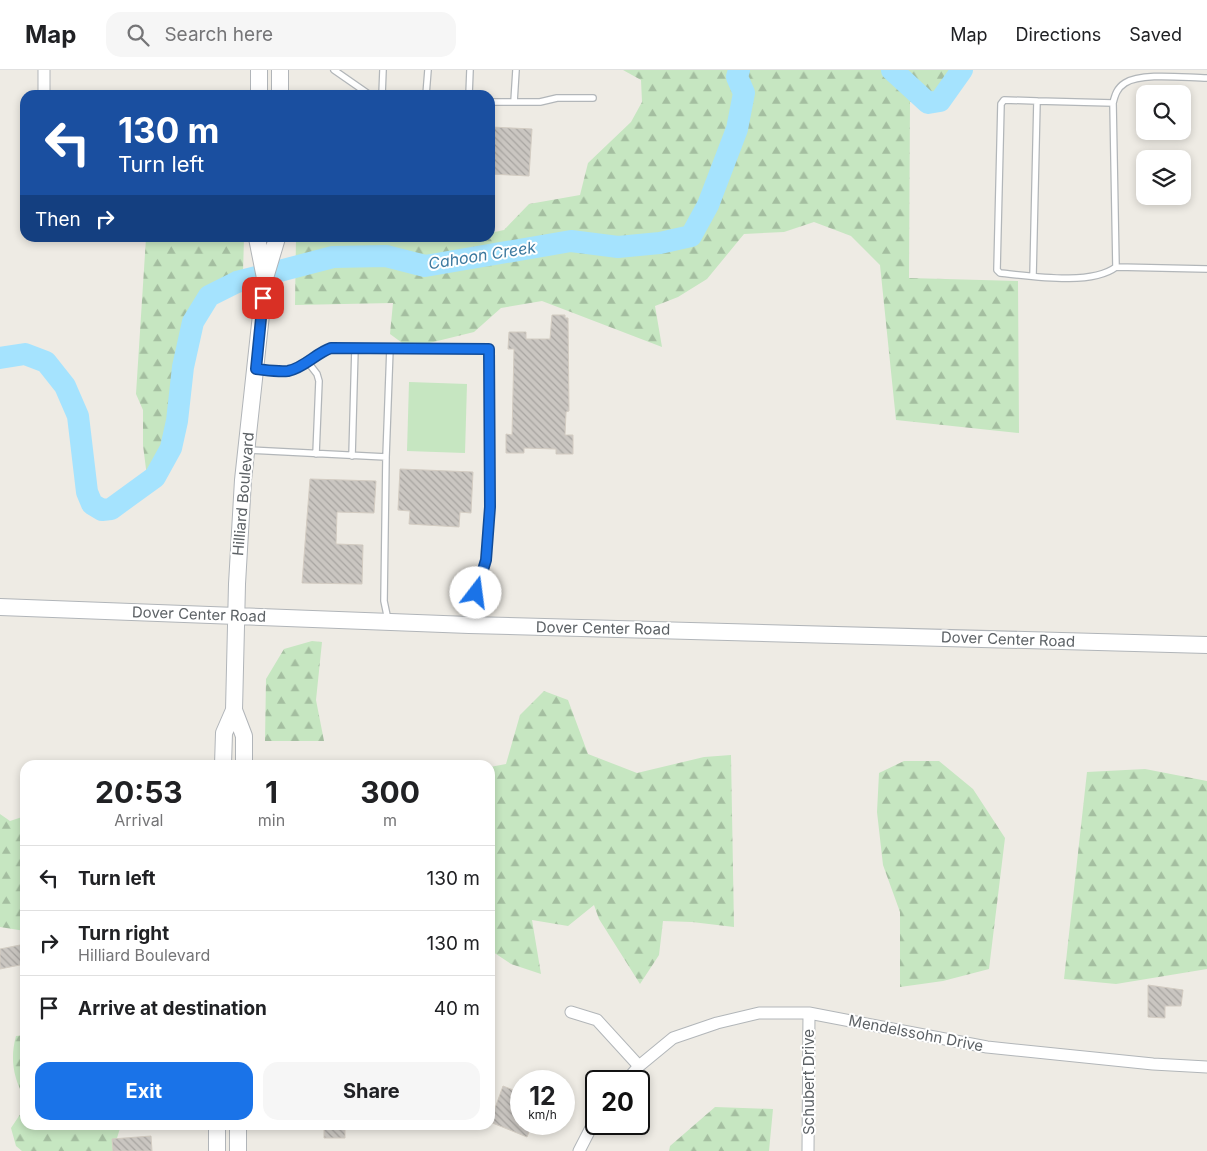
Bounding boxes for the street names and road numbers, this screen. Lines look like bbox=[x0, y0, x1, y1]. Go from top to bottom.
street label: Hilliard Boulevard bbox=[228, 431, 258, 557]
street label: Dover Center Road bbox=[132, 602, 266, 626]
street label: Dover Center Road bbox=[536, 617, 670, 639]
street label: Dover Center Road bbox=[941, 627, 1075, 651]
street label: Mendelssohn Drive bbox=[847, 1011, 985, 1055]
street label: Schubert Drive bbox=[799, 1029, 818, 1135]

